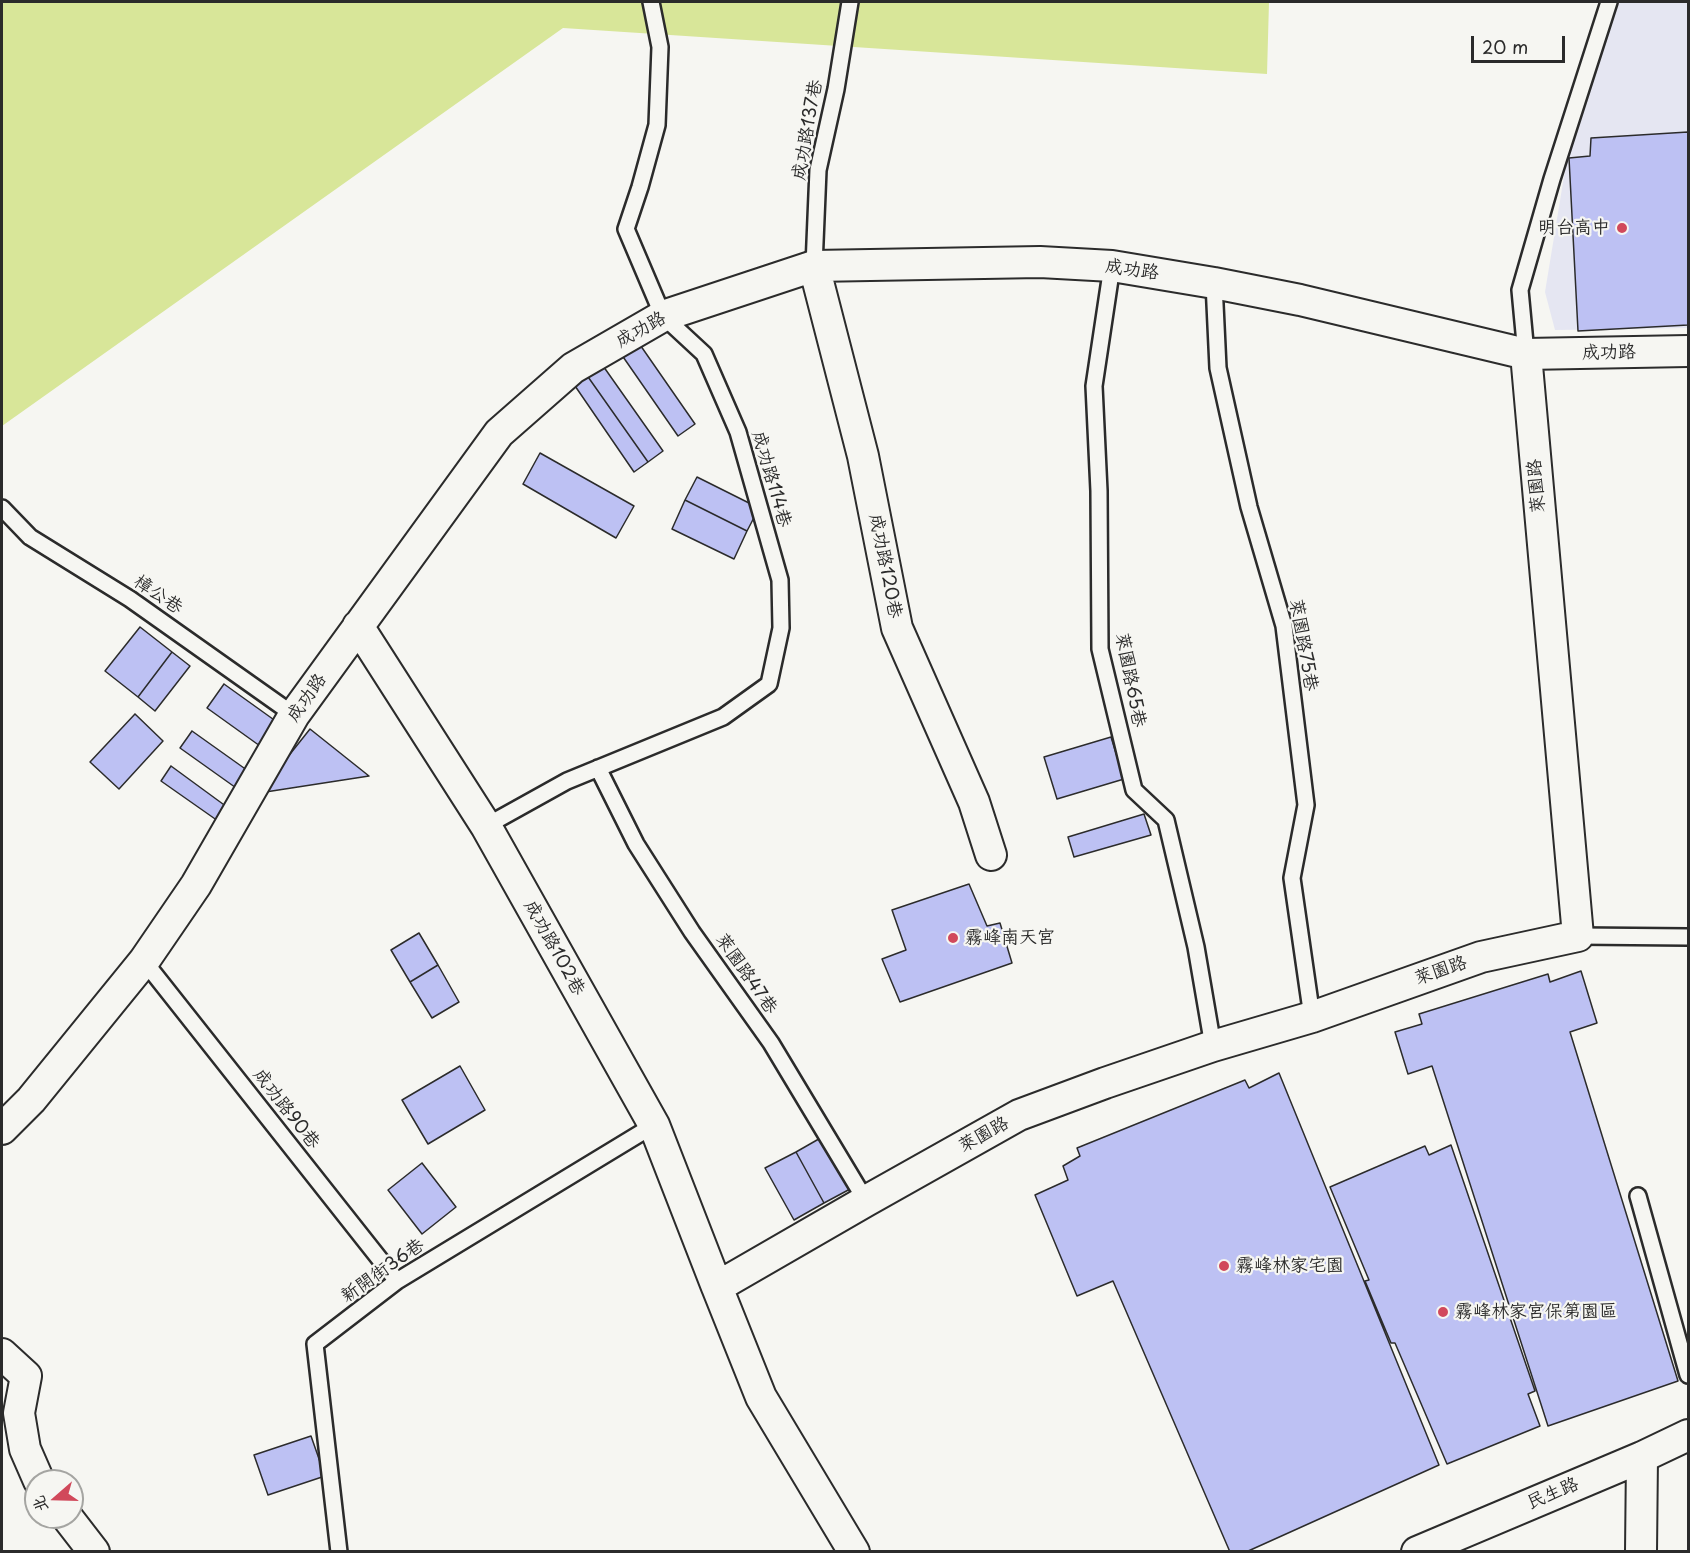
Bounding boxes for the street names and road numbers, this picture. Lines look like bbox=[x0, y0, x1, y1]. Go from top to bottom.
street label: 成功路137巷 bbox=[789, 78, 827, 182]
street label: 成功路 bbox=[1104, 256, 1160, 284]
street label: 成功路 bbox=[612, 307, 670, 353]
street label: 成功路 bbox=[1582, 342, 1636, 364]
street label: 成功路114巷 bbox=[747, 428, 795, 530]
street label: 萊園路 bbox=[1524, 458, 1550, 514]
street label: 成功路120巷 bbox=[864, 512, 906, 620]
street label: 樟公巷 bbox=[130, 571, 186, 619]
street label: 萊園路75巷 bbox=[1284, 597, 1322, 693]
street label: 萊園路65巷 bbox=[1110, 631, 1150, 729]
street label: 成功路 bbox=[283, 670, 331, 726]
street label: 成功路102巷 bbox=[519, 897, 589, 999]
street label: 萊園路47巷 bbox=[710, 930, 782, 1018]
street label: 萊園路 bbox=[1412, 952, 1470, 990]
street label: 成功路90巷 bbox=[248, 1065, 324, 1153]
street label: 萊園路 bbox=[955, 1112, 1013, 1158]
street label: 新開街36巷 bbox=[337, 1234, 429, 1308]
street label: 民生路 bbox=[1524, 1474, 1582, 1514]

